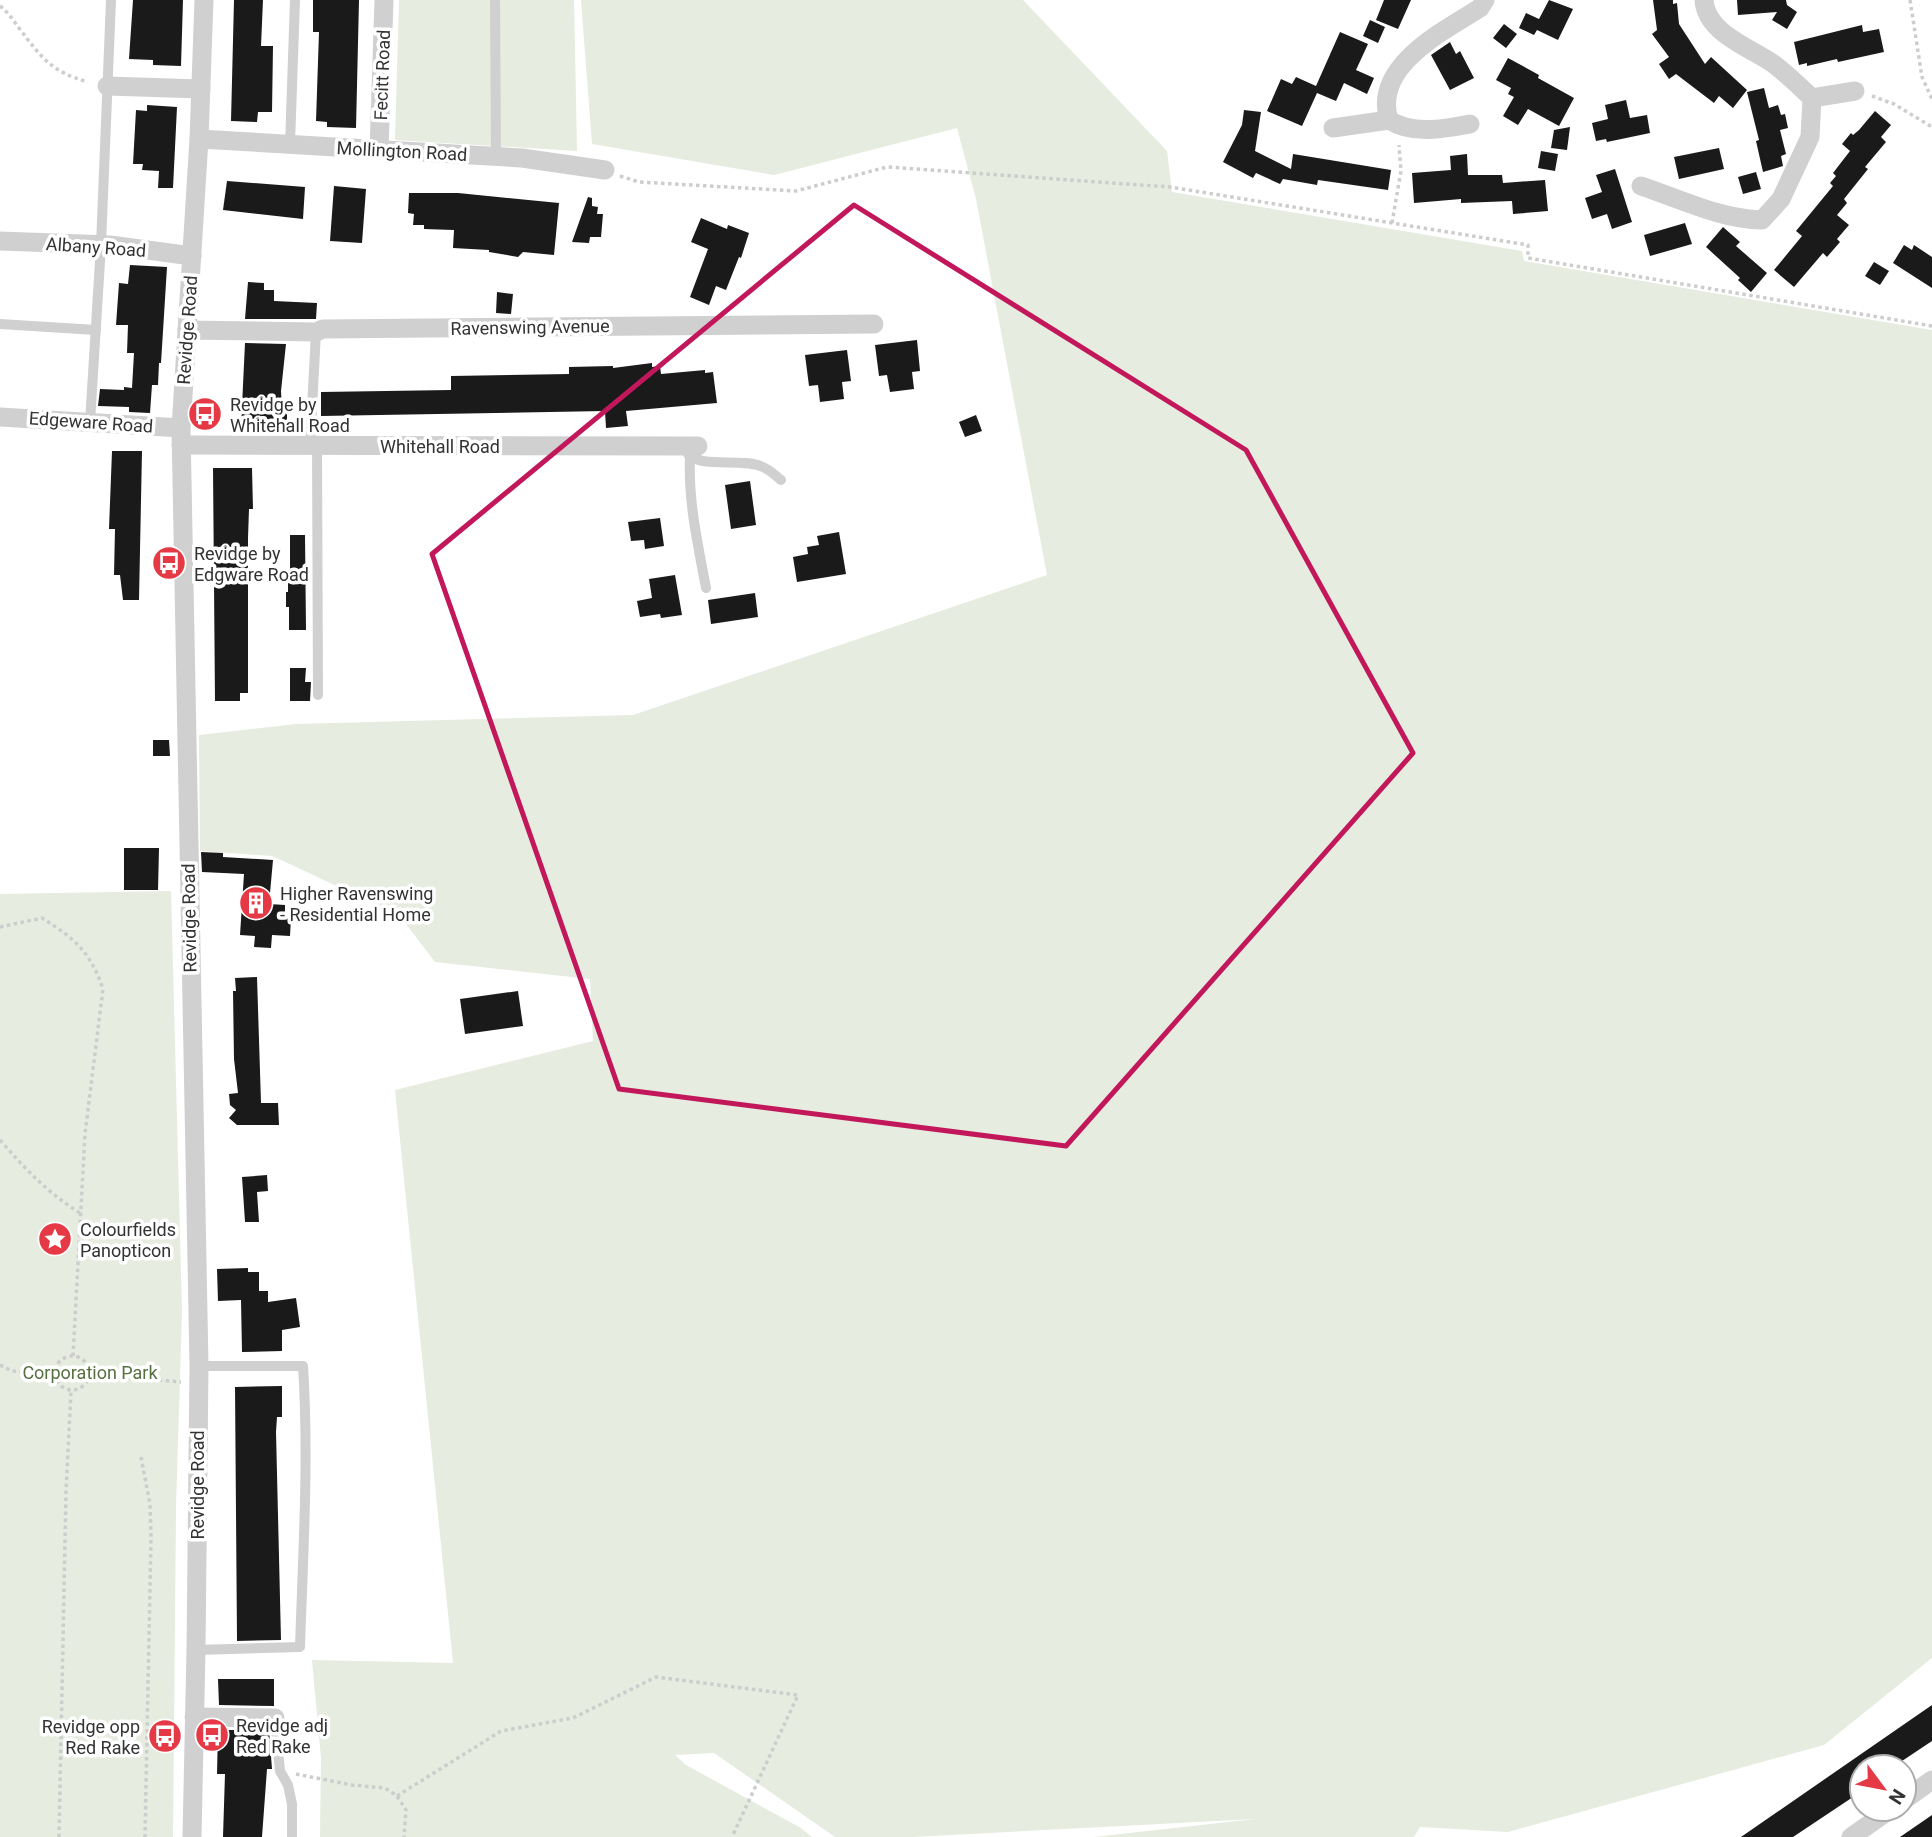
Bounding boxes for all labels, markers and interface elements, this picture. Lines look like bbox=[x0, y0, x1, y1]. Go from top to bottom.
street label: Fecitt Road bbox=[370, 29, 394, 121]
street label: Mollington Road bbox=[336, 137, 468, 165]
street label: Albany Road bbox=[45, 233, 147, 261]
street label: Revidge Road bbox=[173, 275, 201, 385]
street label: Ravenswing Avenue bbox=[450, 315, 610, 339]
place label: Revidge by Whitehall Road bbox=[230, 394, 350, 436]
bus stop icon: Revidge by Whitehall Road bbox=[186, 395, 224, 433]
street label: Edgeware Road bbox=[28, 407, 154, 437]
street label: Whitehall Road bbox=[380, 436, 500, 457]
place label: Revidge by Edgware Road bbox=[194, 543, 309, 585]
bus stop icon: Revidge by Edgware Road bbox=[150, 544, 188, 582]
street label: Revidge Road bbox=[178, 863, 200, 973]
place label: Higher Ravenswing - Residential Home bbox=[280, 883, 433, 925]
building icon: Higher Ravenswing - Residential Home bbox=[237, 884, 275, 922]
place label: Colourfields Panopticon bbox=[80, 1219, 176, 1261]
place icon: Colourfields Panopticon bbox=[36, 1220, 74, 1258]
park label: Corporation Park bbox=[22, 1362, 158, 1383]
street label: Revidge Road bbox=[187, 1430, 208, 1540]
place label: Revidge adj Red Rake bbox=[236, 1715, 328, 1757]
place label: Revidge opp Red Rake bbox=[42, 1716, 140, 1758]
bus stop icon: Revidge adj Red Rake bbox=[193, 1716, 231, 1754]
bus stop icon: Revidge opp Red Rake bbox=[146, 1717, 184, 1755]
north arrow bbox=[1848, 1753, 1918, 1823]
text: N bbox=[1884, 1785, 1910, 1809]

